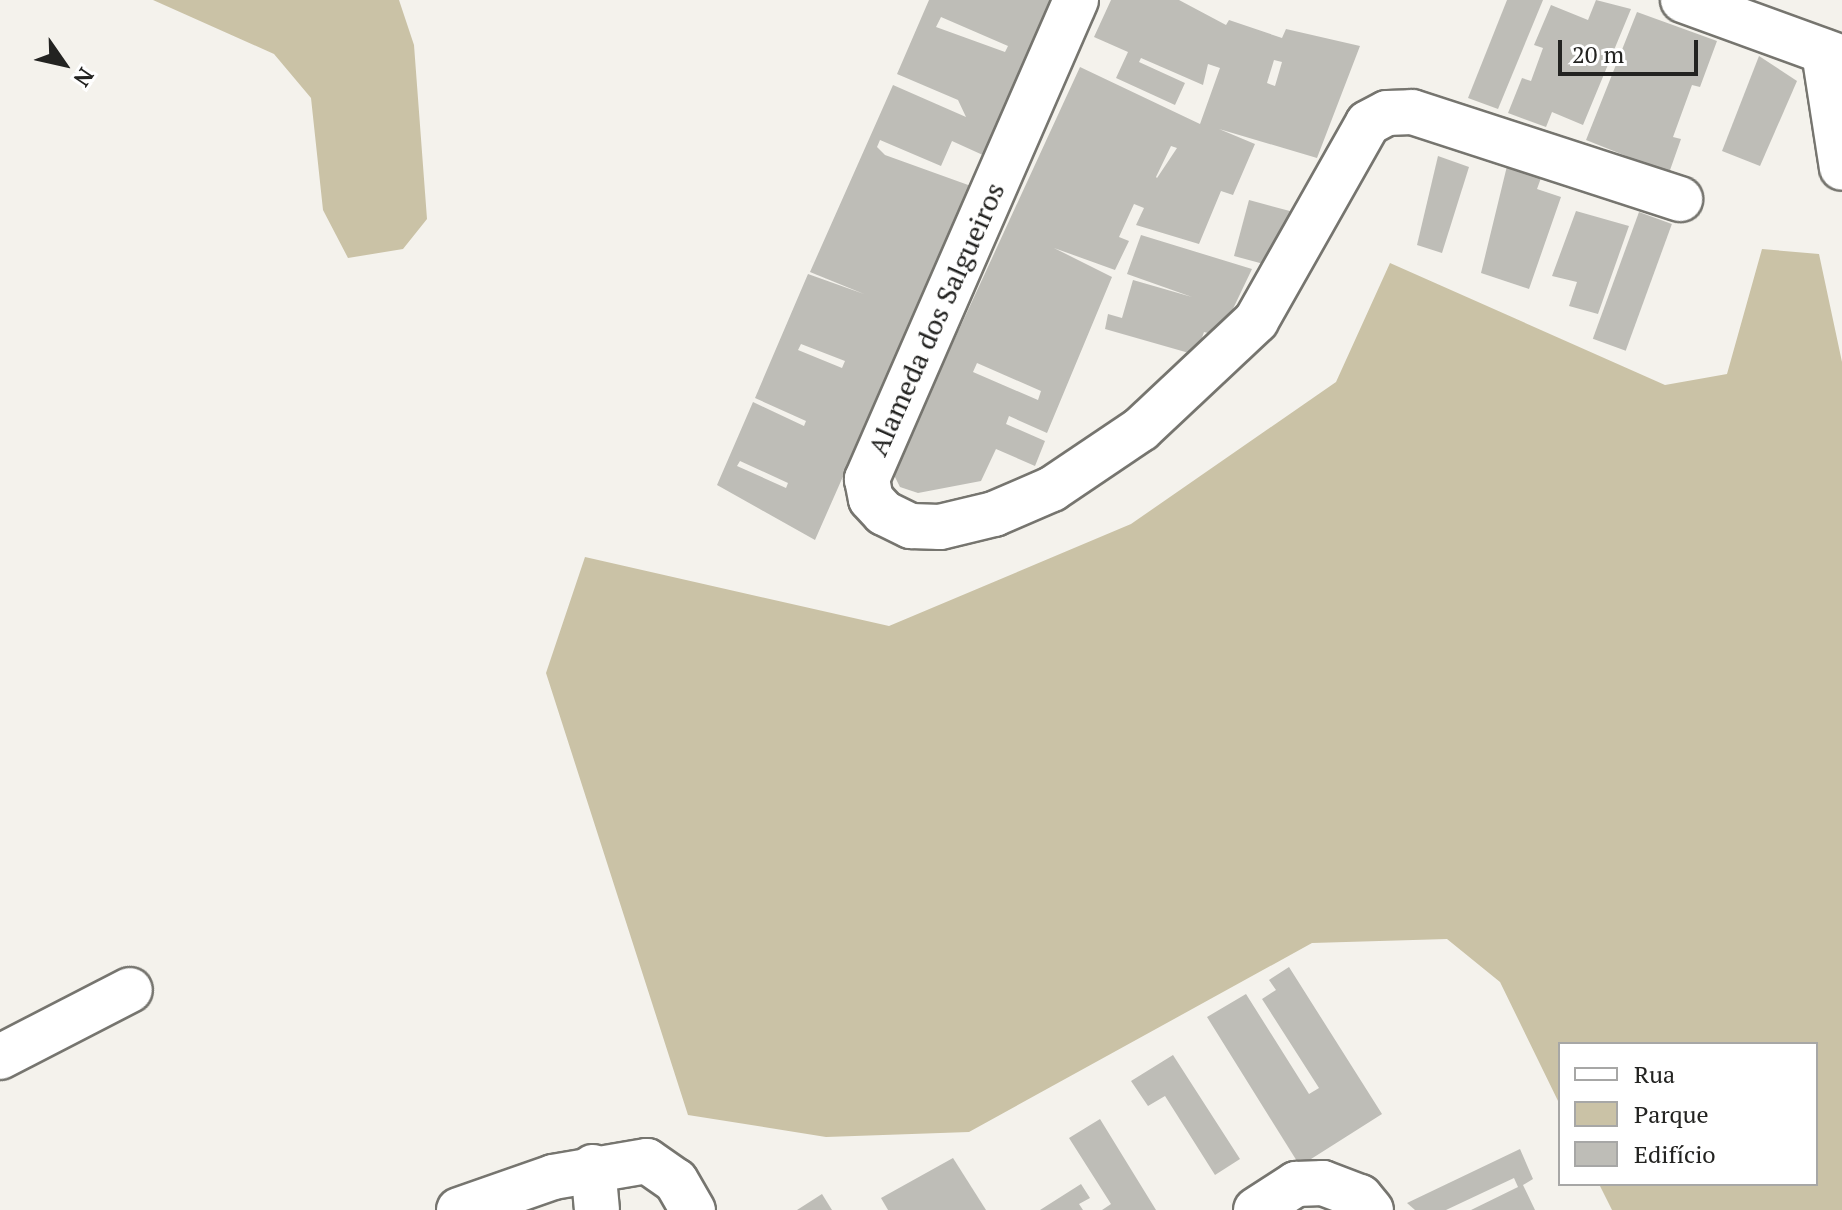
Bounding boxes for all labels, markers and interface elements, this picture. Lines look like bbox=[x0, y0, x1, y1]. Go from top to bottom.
north arrow bbox=[24, 24, 104, 104]
scale bar bbox=[1562, 24, 1702, 74]
text: 20 m bbox=[1572, 38, 1624, 70]
text: N bbox=[68, 63, 101, 93]
street label: Alameda dos Salgueiros bbox=[861, 177, 1011, 461]
legend bbox=[1558, 1042, 1818, 1186]
text: Rua bbox=[1634, 1058, 1675, 1090]
text: Parque bbox=[1634, 1098, 1709, 1130]
text: Edifício bbox=[1634, 1138, 1716, 1170]

